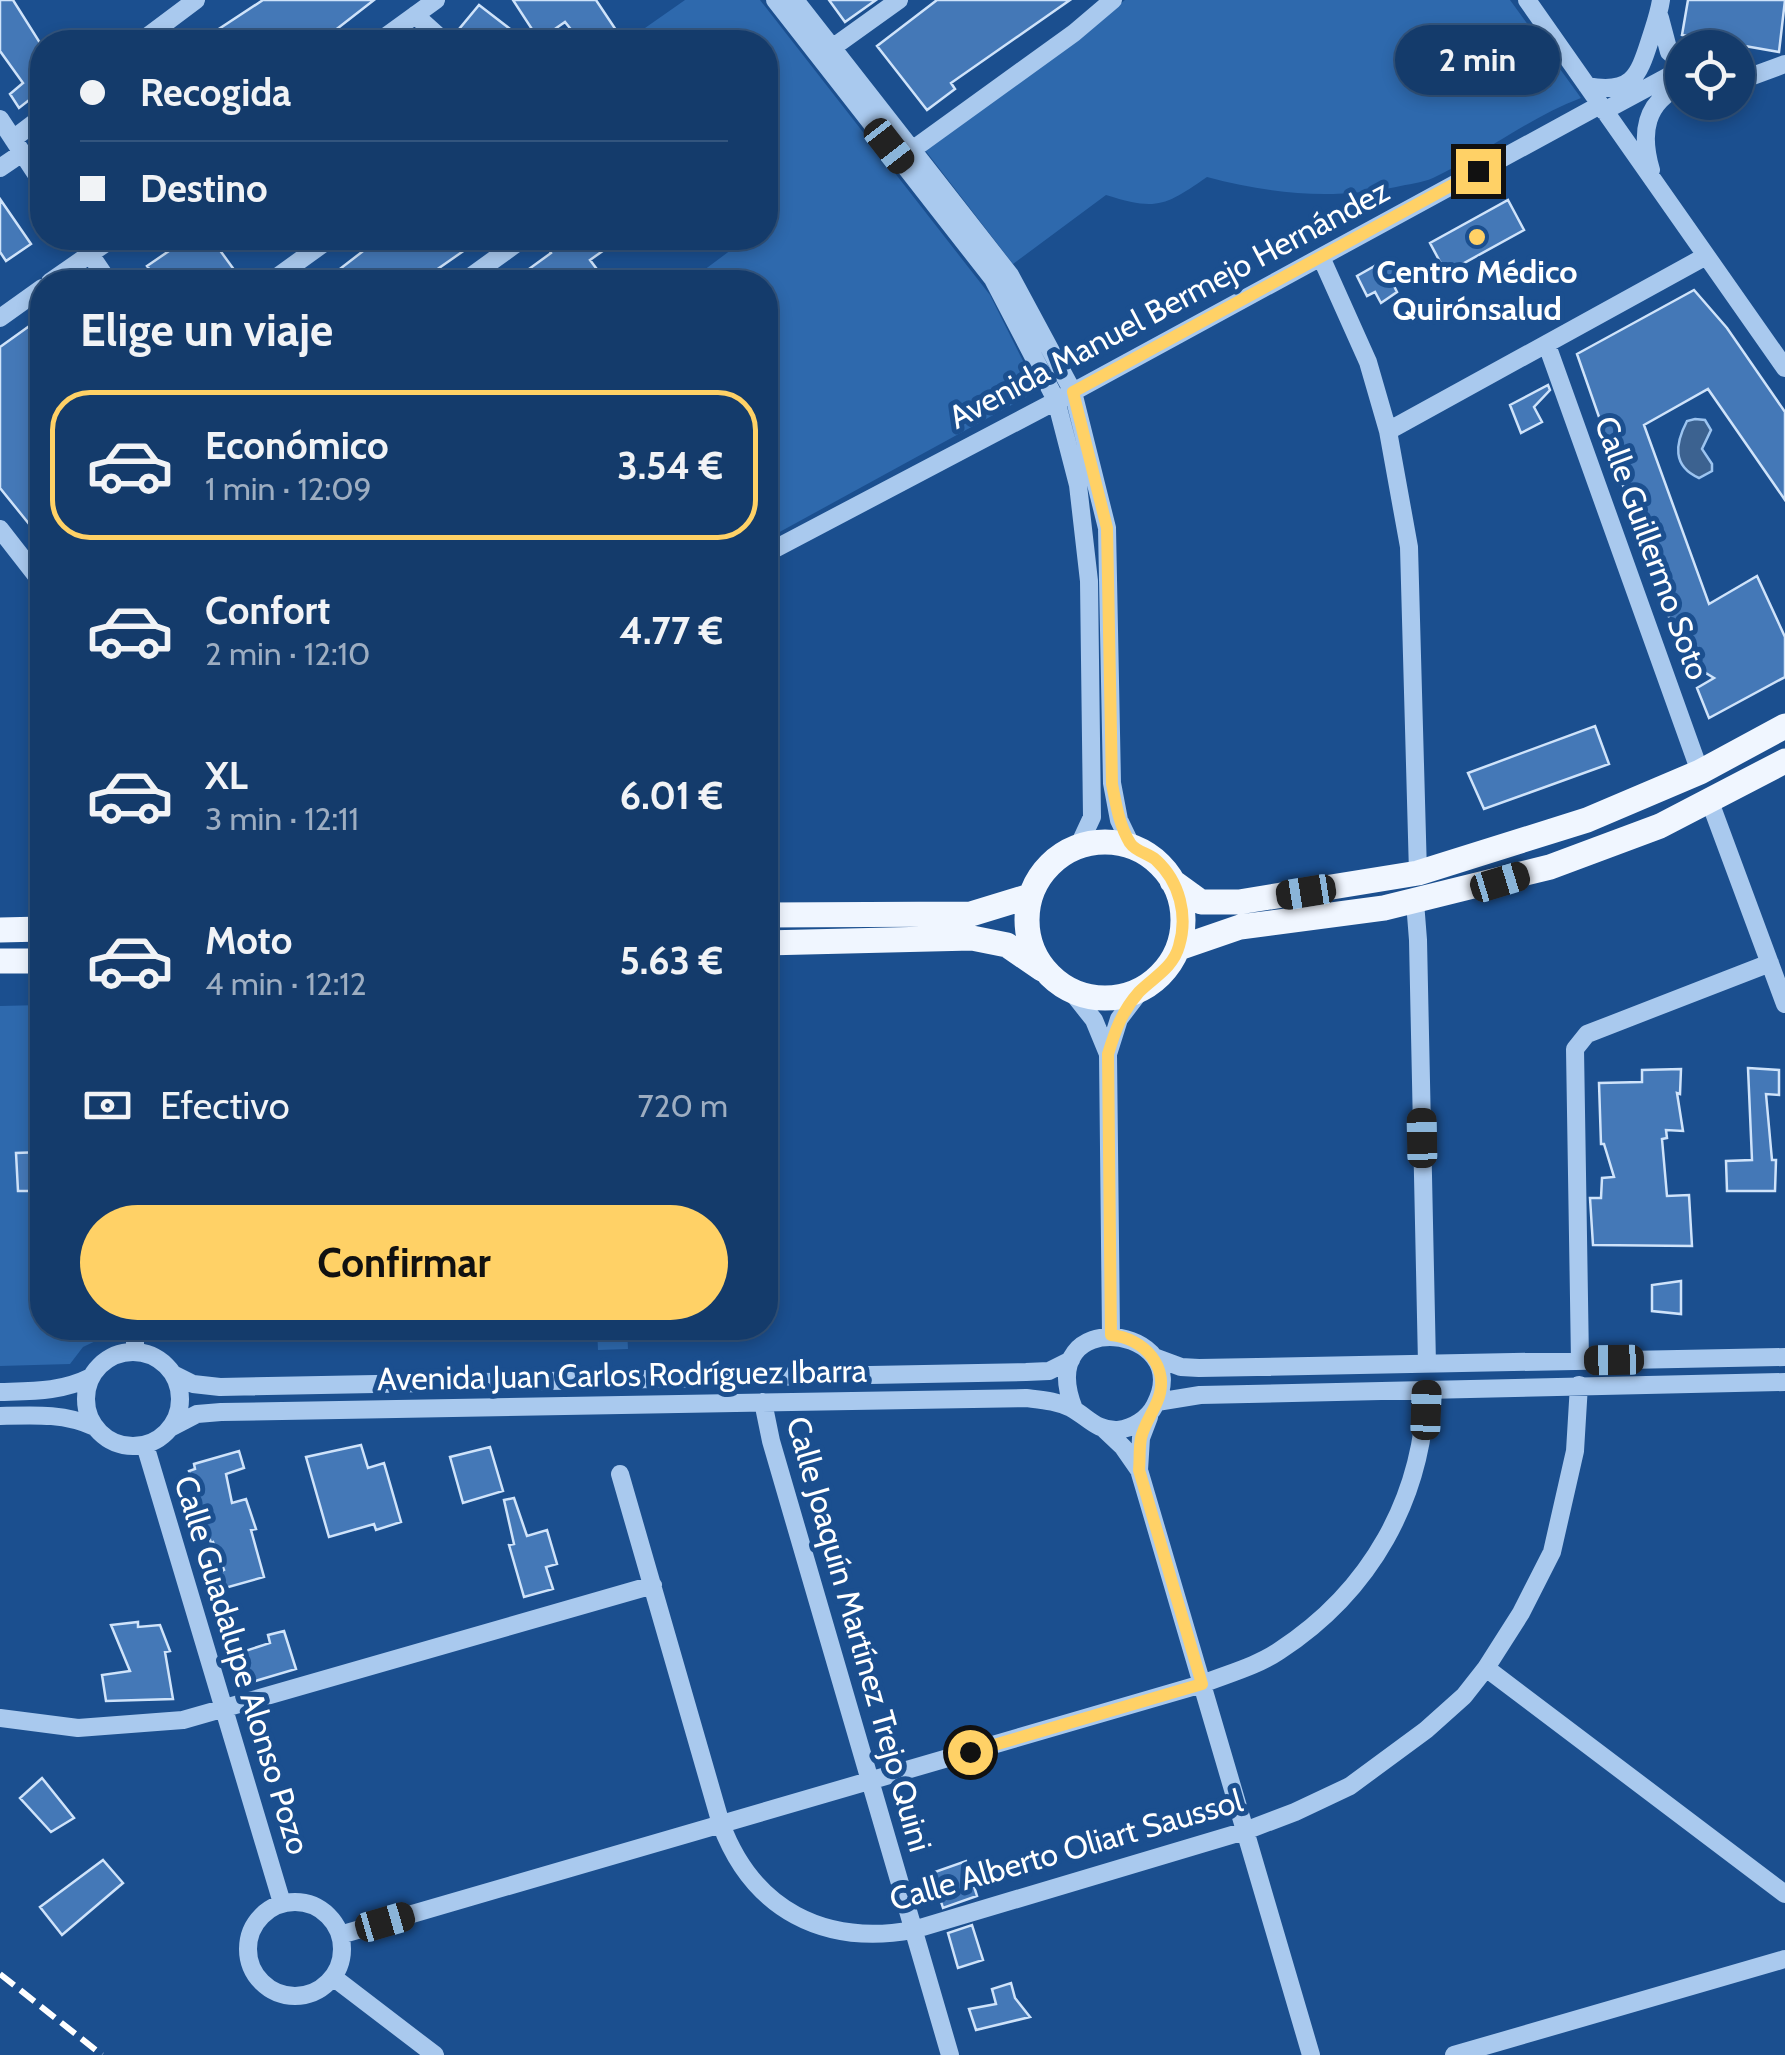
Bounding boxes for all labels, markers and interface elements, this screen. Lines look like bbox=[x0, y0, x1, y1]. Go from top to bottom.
callout: 2 min bbox=[1396, 26, 1560, 96]
map controls bbox=[1665, 30, 1755, 120]
button: locate bbox=[1665, 30, 1755, 120]
text: 2 min bbox=[1439, 40, 1516, 79]
text: Recogida bbox=[140, 69, 291, 116]
car bbox=[859, 113, 919, 179]
route end bbox=[1456, 149, 1501, 194]
text: Destino bbox=[140, 165, 268, 212]
street label: Avenida Manuel Bermejo Hernández bbox=[942, 171, 1396, 437]
marker: Centro Médico Quirónsalud bbox=[1466, 226, 1488, 248]
place label: Centro Médico Quirónsalud bbox=[1376, 252, 1578, 328]
text: Elige un viaje bbox=[80, 303, 333, 357]
street label: Calle Guillermo Soto bbox=[1587, 411, 1718, 685]
icon: car bbox=[85, 420, 175, 510]
text: Económico bbox=[205, 422, 389, 469]
text: 3.54 € bbox=[617, 442, 723, 489]
text: 1 min · 12:09 bbox=[205, 469, 372, 508]
icon: car bbox=[85, 585, 175, 675]
text: Confort bbox=[205, 587, 330, 634]
text: 4.77 € bbox=[619, 607, 723, 654]
text: 2 min · 12:10 bbox=[205, 634, 370, 673]
icon: car bbox=[85, 750, 175, 840]
text: XL bbox=[205, 752, 248, 799]
text: 6.01 € bbox=[620, 772, 723, 819]
text: 3 min · 12:11 bbox=[205, 799, 359, 838]
car bbox=[1467, 859, 1533, 905]
car bbox=[1274, 872, 1338, 912]
icon: car bbox=[85, 915, 175, 1005]
text: Moto bbox=[205, 917, 292, 964]
text: 5.63 € bbox=[619, 937, 723, 984]
text: 4 min · 12:12 bbox=[205, 964, 367, 1003]
icon: cash bbox=[80, 1078, 135, 1133]
text: Efectivo bbox=[160, 1082, 290, 1129]
text: 720 m bbox=[638, 1086, 728, 1125]
car bbox=[1406, 1108, 1438, 1168]
button: Confirmar bbox=[80, 1205, 728, 1320]
car bbox=[1584, 1344, 1644, 1376]
street label: Avenida Juan Carlos Rodríguez Ibarra bbox=[377, 1351, 868, 1398]
car bbox=[1410, 1379, 1442, 1441]
street label: Calle Joaquín Martínez Trejo Quini bbox=[779, 1412, 940, 1856]
street label: Calle Guadalupe Alonso Pozo bbox=[166, 1471, 319, 1859]
route start bbox=[948, 1730, 993, 1775]
street label: Calle Alberto Oliart Saussol bbox=[885, 1780, 1247, 1919]
car bbox=[352, 1899, 418, 1945]

